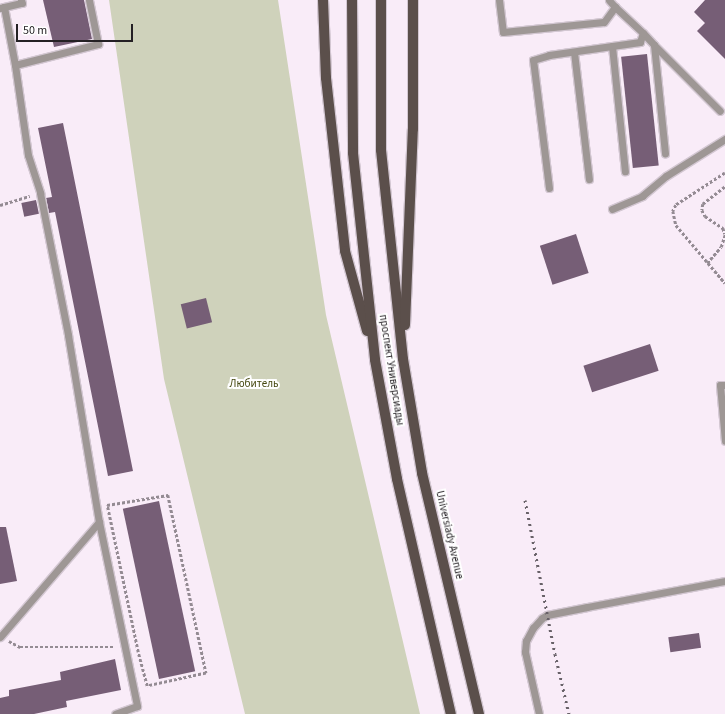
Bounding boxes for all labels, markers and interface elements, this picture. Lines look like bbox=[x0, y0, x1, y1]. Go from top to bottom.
scale bar bbox=[18, 16, 135, 42]
text: 50 m bbox=[23, 22, 47, 39]
street label: проспект Универсиады bbox=[376, 314, 406, 426]
park label: Любитель bbox=[230, 377, 278, 391]
street label: Universiady Avenue bbox=[432, 489, 466, 581]

